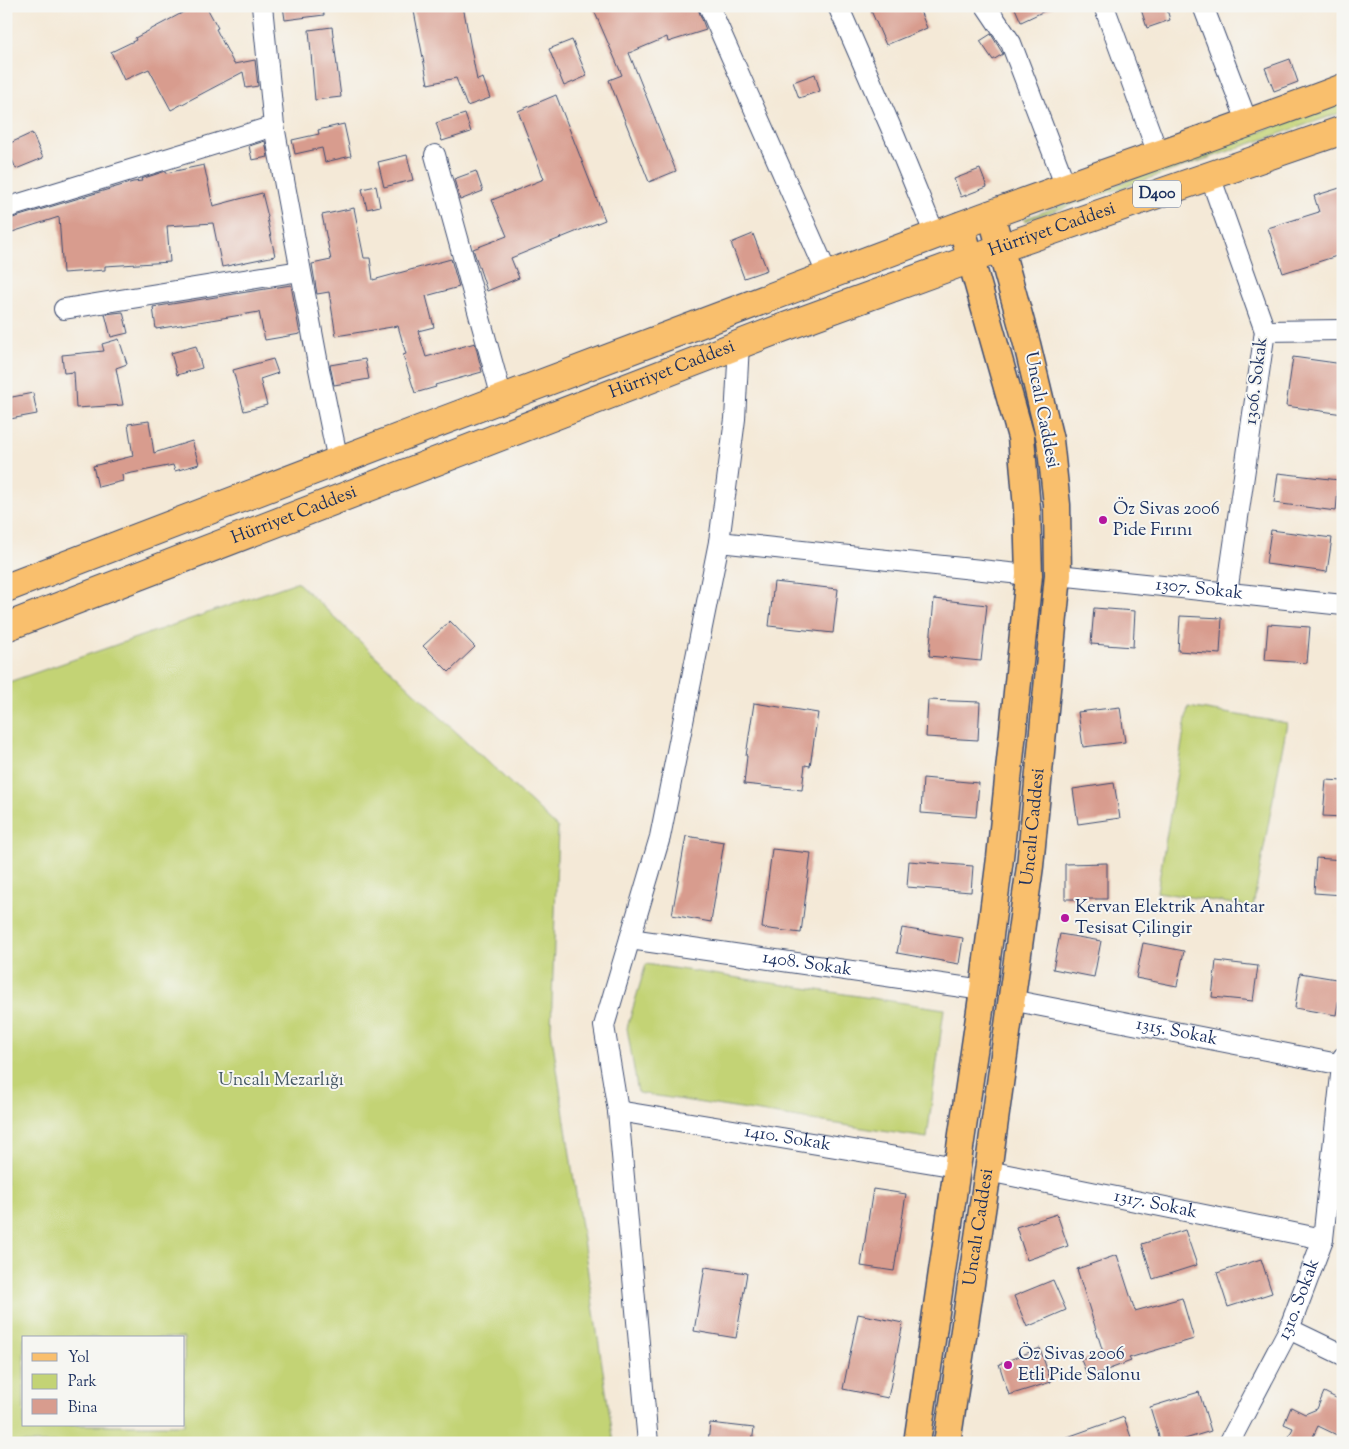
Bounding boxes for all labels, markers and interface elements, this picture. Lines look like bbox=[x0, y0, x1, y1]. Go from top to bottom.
road number: D400 bbox=[1133, 180, 1181, 208]
street label: Hürriyet Caddesi bbox=[985, 196, 1119, 264]
street label: Hürriyet Caddesi bbox=[606, 334, 739, 406]
street label: 1306. Sokak bbox=[1239, 335, 1275, 426]
street label: Uncalı Caddesi bbox=[1017, 349, 1065, 471]
street label: Hürriyet Caddesi bbox=[228, 480, 361, 552]
place label: Öz Sivas 2006 Pide Fırını bbox=[1113, 497, 1220, 544]
marker: Öz Sivas 2006 Pide Fırını bbox=[1097, 514, 1109, 526]
street label: 1307. Sokak bbox=[1154, 572, 1244, 607]
street label: Uncalı Caddesi bbox=[1014, 767, 1052, 888]
place label: Kervan Elektrik Anahtar Tesisat Çilingir bbox=[1075, 895, 1265, 942]
marker: Kervan Elektrik Anahtar Tesisat Çilingir bbox=[1059, 912, 1071, 924]
street label: 1408. Sokak bbox=[761, 945, 854, 984]
street label: 1315. Sokak bbox=[1134, 1012, 1220, 1053]
park label: Uncalı Mezarlığı bbox=[218, 1068, 344, 1094]
street label: 1410. Sokak bbox=[743, 1119, 833, 1159]
street label: Uncalı Caddesi bbox=[958, 1167, 1001, 1288]
street label: 1317. Sokak bbox=[1112, 1184, 1200, 1226]
street label: 1310. Sokak bbox=[1272, 1255, 1327, 1345]
legend bbox=[22, 1336, 185, 1426]
place label: Öz Sivas 2006 Etli Pide Salonu bbox=[1018, 1342, 1141, 1389]
text: Yol bbox=[68, 1348, 90, 1369]
marker: Öz Sivas 2006 Etli Pide Salonu bbox=[1002, 1359, 1014, 1371]
text: Park bbox=[68, 1372, 97, 1393]
text: Bina bbox=[68, 1398, 98, 1419]

